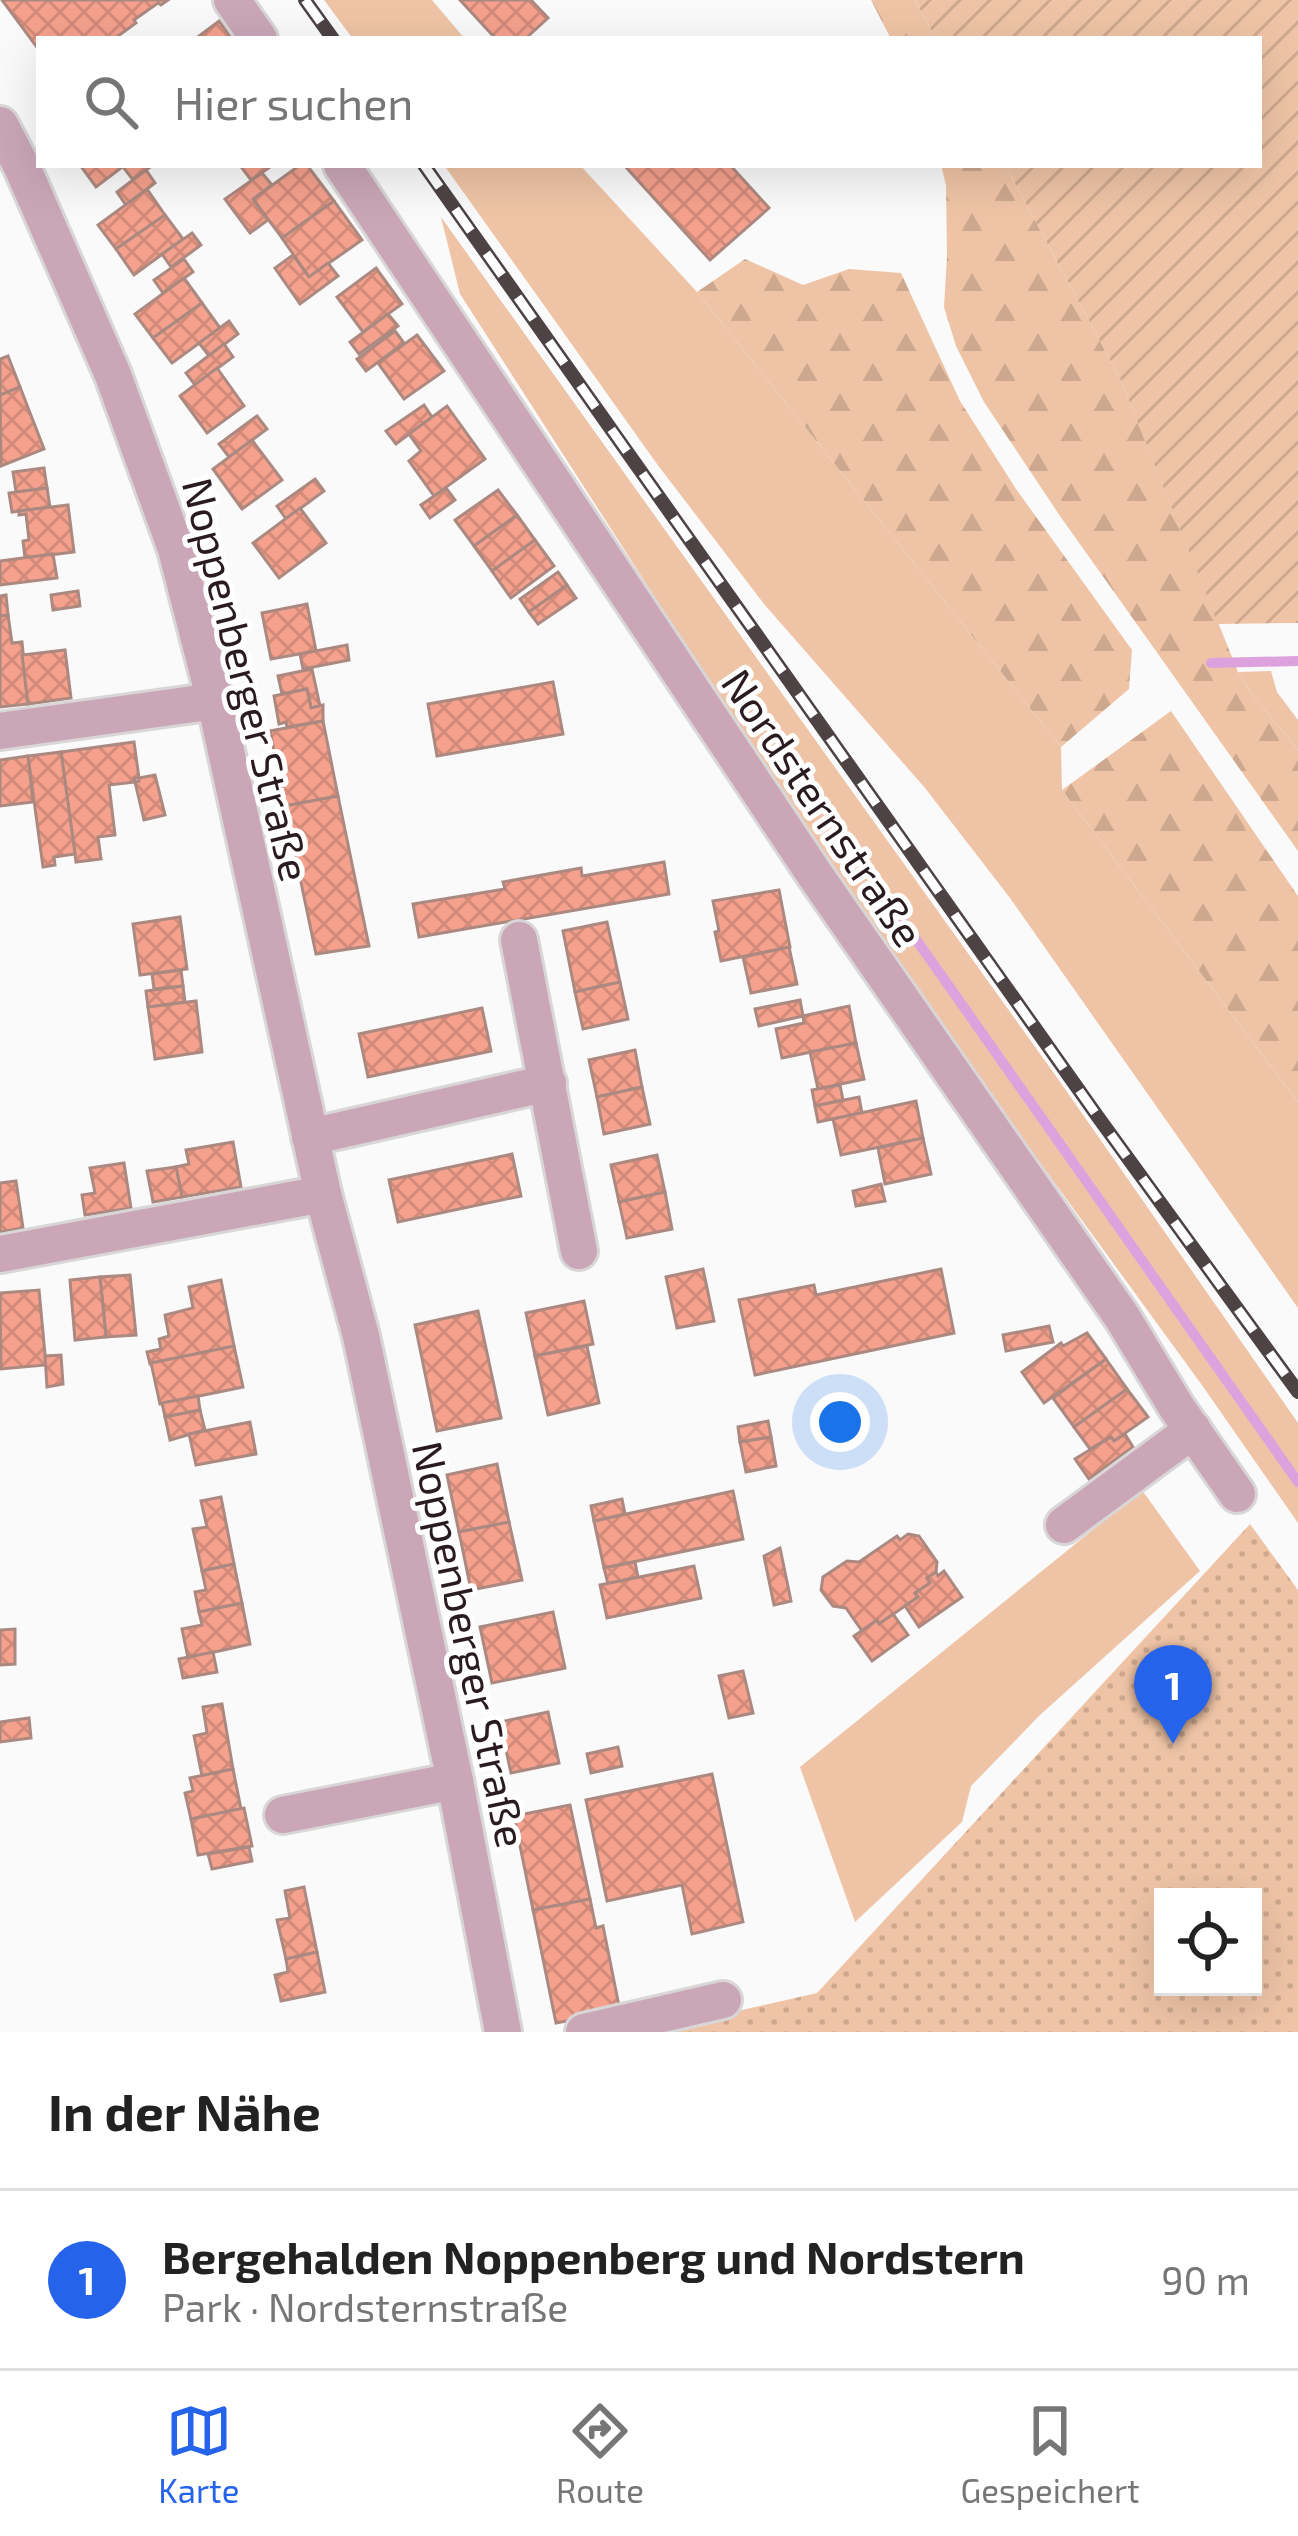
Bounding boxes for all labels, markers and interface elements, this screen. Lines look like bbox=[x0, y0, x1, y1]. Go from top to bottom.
search box bbox=[36, 36, 1262, 168]
icon: search bbox=[78, 69, 144, 135]
text: Hier suchen bbox=[174, 75, 414, 129]
street label: Noppenberger Straße bbox=[174, 472, 322, 886]
street label: Nordsternstraße bbox=[713, 659, 935, 955]
your location bbox=[810, 1392, 870, 1452]
street label: Noppenberger Straße bbox=[404, 1437, 538, 1851]
pin: 1 bbox=[1134, 1645, 1212, 1744]
map controls bbox=[1154, 1888, 1262, 1996]
button: locate bbox=[1154, 1888, 1262, 1996]
text: In der Nähe bbox=[48, 2080, 321, 2141]
text: Bergehalden Noppenberg und Nordstern bbox=[162, 2229, 1025, 2283]
text: 1 bbox=[79, 2256, 95, 2303]
text: 90 m bbox=[1161, 2256, 1250, 2303]
text: Park · Nordsternstraße bbox=[162, 2283, 568, 2330]
tab: Karte bbox=[158, 2398, 239, 2510]
tab: Route bbox=[556, 2398, 644, 2510]
tab: Gespeichert bbox=[961, 2398, 1140, 2510]

